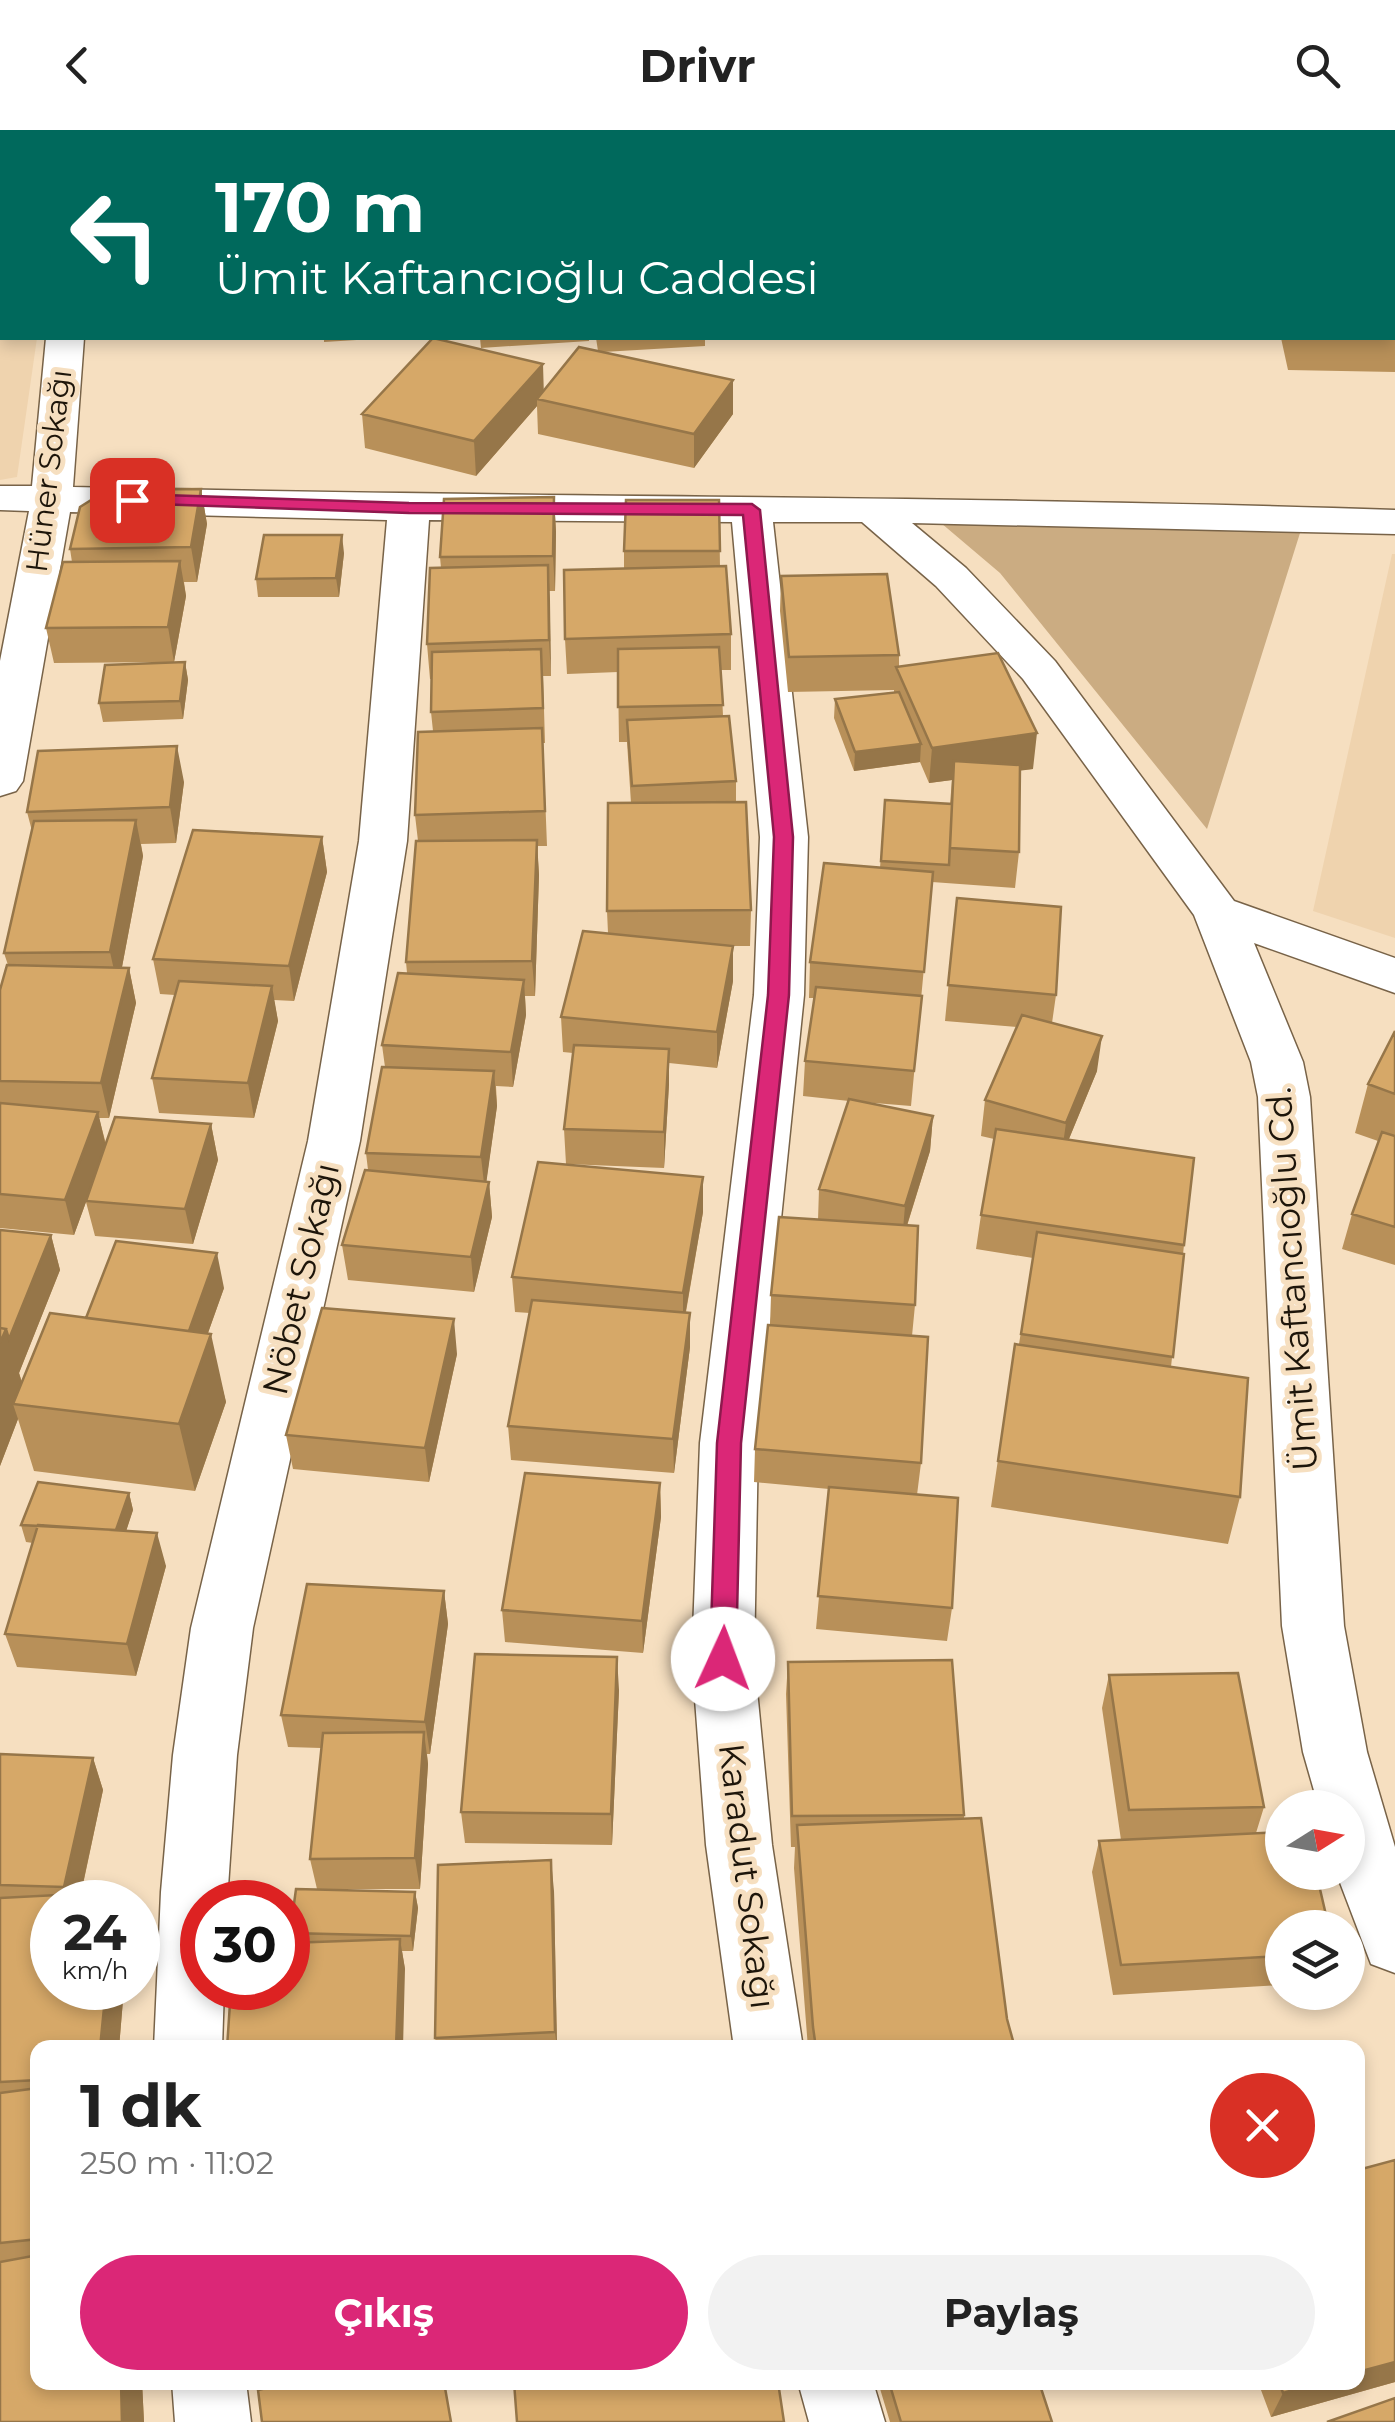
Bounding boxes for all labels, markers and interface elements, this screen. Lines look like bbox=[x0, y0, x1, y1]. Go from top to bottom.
icon: back bbox=[50, 38, 105, 93]
text: Drivr bbox=[639, 38, 756, 93]
icon: search bbox=[1290, 38, 1345, 93]
text: 170 m bbox=[215, 164, 425, 250]
icon: left bbox=[50, 170, 180, 300]
text: Ümit Kaftancıoğlu Caddesi bbox=[215, 250, 819, 305]
street label: Hüner Sokağı bbox=[18, 367, 79, 574]
pin bbox=[90, 458, 175, 543]
icon: arrive bbox=[105, 473, 160, 528]
street label: Ümit Kaftancıoğlu Cd. bbox=[1257, 1086, 1326, 1472]
street label: Nöbet Sokağı bbox=[253, 1159, 348, 1399]
position arrow bbox=[671, 1607, 775, 1711]
street label: Karadut Sokağı bbox=[710, 1741, 785, 2011]
north arrow bbox=[1265, 1790, 1365, 1890]
map controls bbox=[1265, 1790, 1365, 2010]
speed limit sign: 30 bbox=[180, 1880, 310, 2010]
text: 24 bbox=[63, 1902, 127, 1963]
button: layers bbox=[1265, 1910, 1365, 2010]
text: km/h bbox=[62, 1955, 128, 1985]
text: 1 dk bbox=[80, 2069, 201, 2142]
button: close bbox=[1210, 2073, 1315, 2178]
text: 250 m · 11:02 bbox=[80, 2143, 274, 2182]
button: Çıkış bbox=[80, 2255, 688, 2370]
button: Paylaş bbox=[708, 2255, 1315, 2370]

